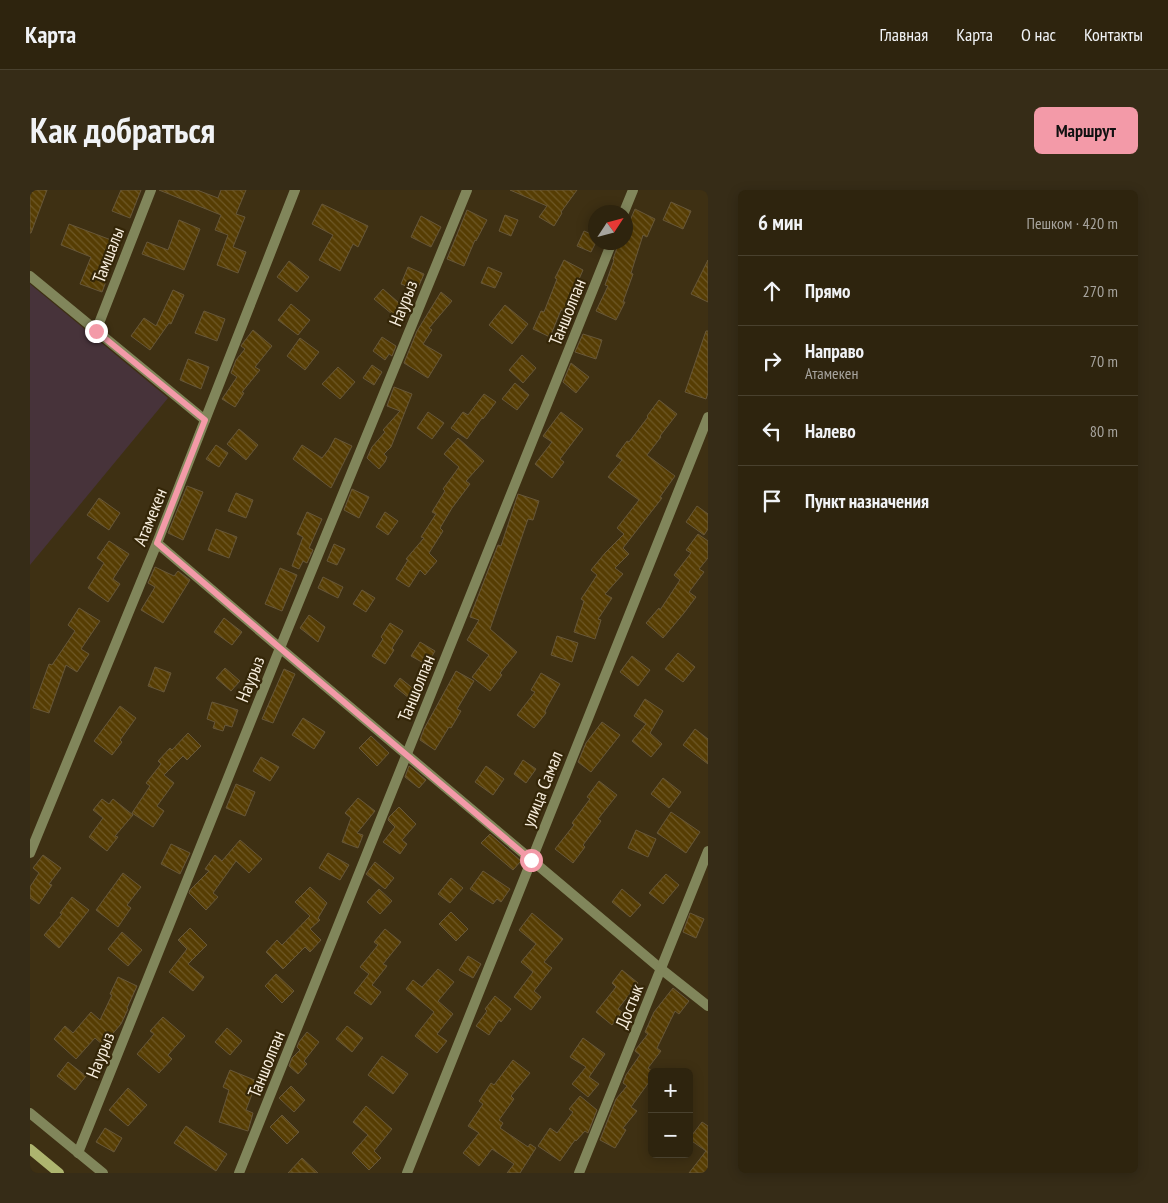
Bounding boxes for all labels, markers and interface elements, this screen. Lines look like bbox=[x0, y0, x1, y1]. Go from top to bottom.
text: Карта bbox=[25, 19, 76, 50]
text: Главная bbox=[880, 23, 928, 46]
text: Карта bbox=[956, 23, 993, 46]
text: О нас bbox=[1021, 23, 1056, 46]
text: Контакты bbox=[1084, 23, 1143, 46]
text: Как добраться bbox=[30, 107, 215, 153]
button: Маршрут bbox=[1034, 107, 1138, 154]
north arrow bbox=[588, 205, 633, 250]
text: 6 мин bbox=[758, 209, 803, 236]
text: Пешком · 420 m bbox=[1027, 213, 1118, 233]
street label: Тамшалы bbox=[87, 224, 129, 286]
street label: Таншолпан bbox=[543, 275, 591, 349]
street label: Наурыз bbox=[383, 277, 423, 329]
icon: ahead bbox=[758, 277, 786, 305]
text: Прямо bbox=[805, 279, 850, 303]
text: 270 m bbox=[1083, 281, 1118, 301]
route end bbox=[85, 320, 108, 343]
text: Направо bbox=[805, 339, 864, 363]
icon: right bbox=[758, 347, 786, 375]
text: 70 m bbox=[1090, 351, 1118, 371]
text: Атамекен bbox=[805, 363, 858, 383]
icon: left bbox=[758, 417, 786, 445]
text: Налево bbox=[805, 419, 856, 443]
text: 80 m bbox=[1090, 421, 1118, 441]
street label: Атамекен bbox=[128, 485, 172, 549]
icon: arrive bbox=[758, 487, 786, 515]
text: Пункт назначения bbox=[805, 489, 929, 513]
street label: Таншолпан bbox=[392, 651, 440, 725]
street label: Наурыз bbox=[230, 653, 270, 705]
street label: улица Самал bbox=[516, 748, 568, 830]
route start bbox=[520, 849, 543, 872]
street label: Достык bbox=[610, 980, 648, 1032]
street label: Таншолпан bbox=[242, 1027, 290, 1101]
street label: Наурыз bbox=[80, 1029, 120, 1081]
map controls bbox=[648, 1068, 693, 1158]
button: + bbox=[648, 1068, 693, 1113]
button: − bbox=[648, 1113, 693, 1158]

